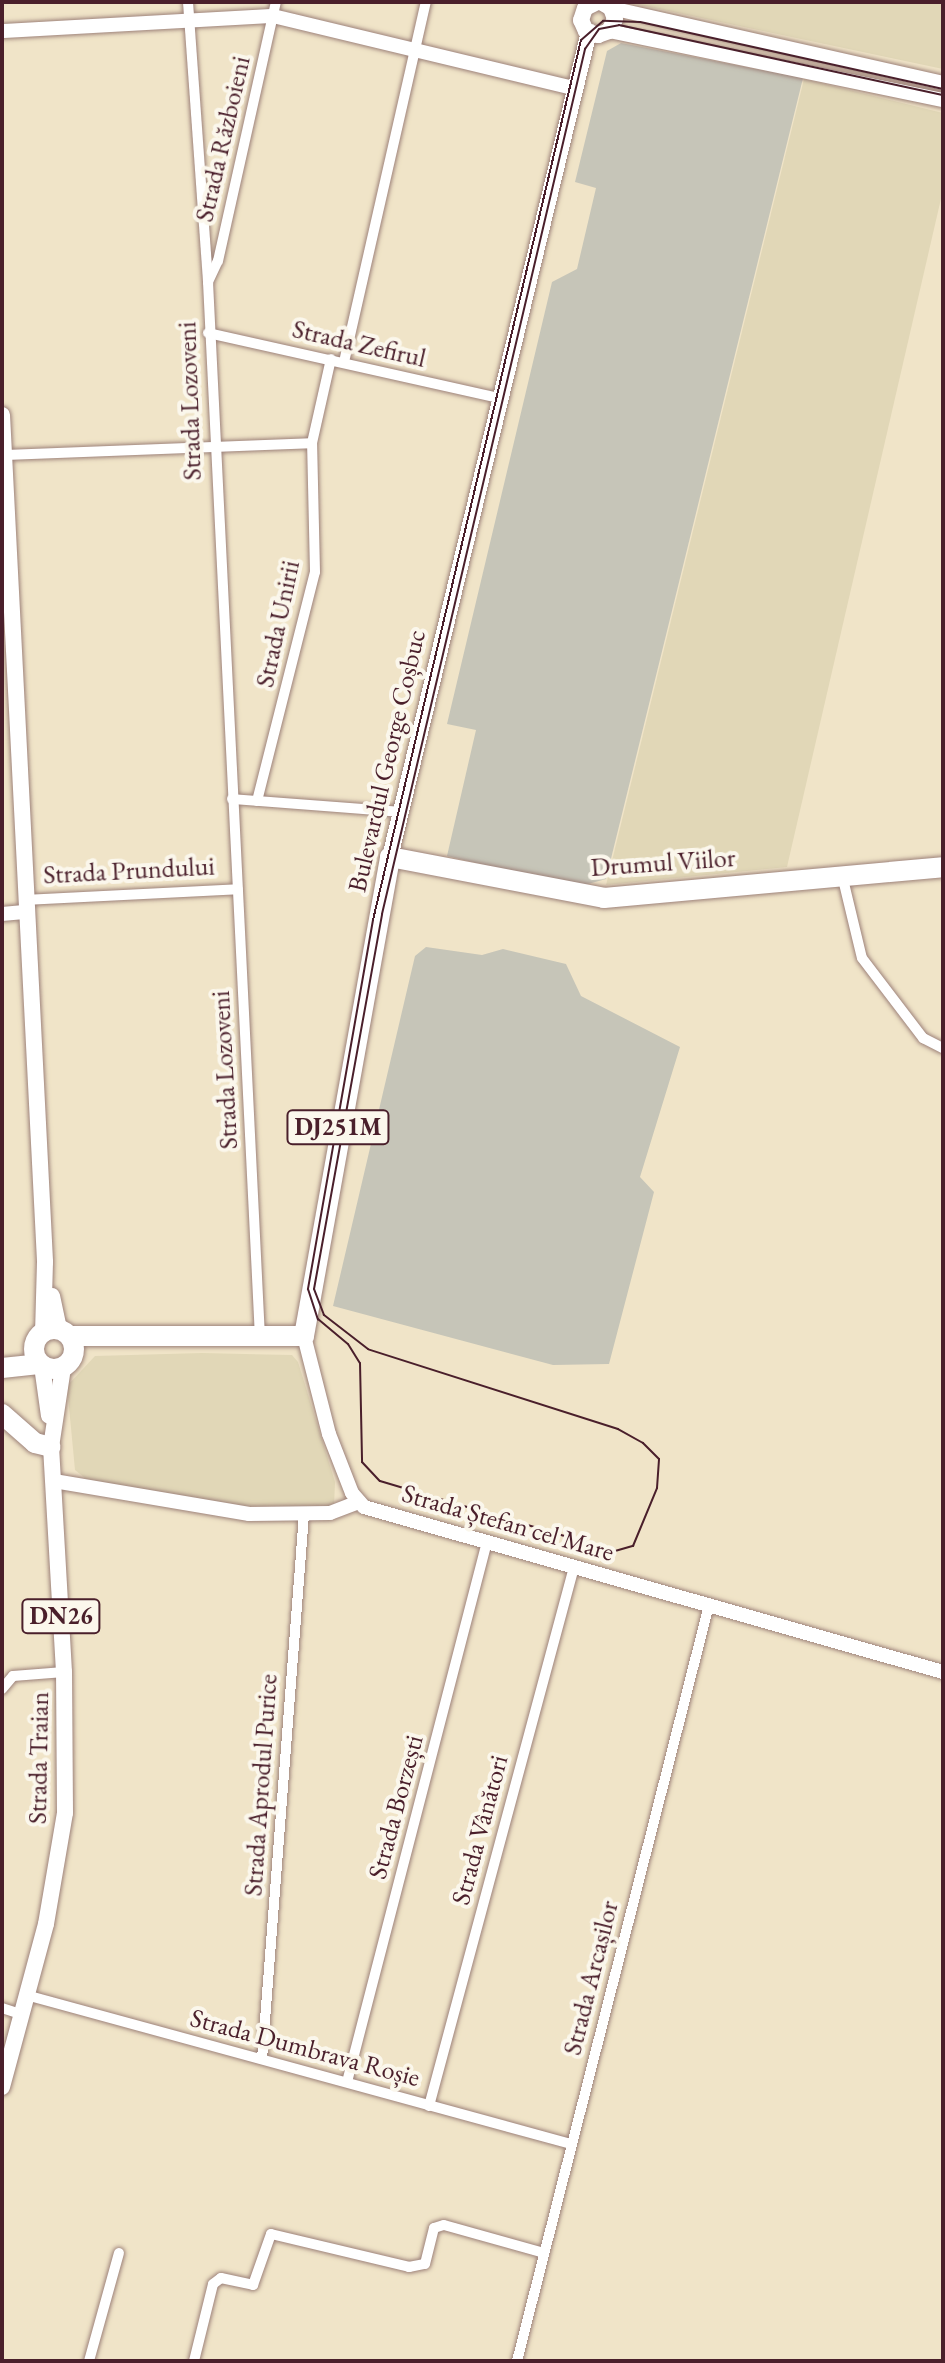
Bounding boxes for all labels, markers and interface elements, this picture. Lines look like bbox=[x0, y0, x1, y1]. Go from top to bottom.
street label: Strada Războieni bbox=[189, 53, 257, 225]
street label: Strada Zefirul bbox=[289, 314, 429, 374]
street label: Strada Lozoveni bbox=[172, 321, 208, 481]
street label: Strada Unirii bbox=[249, 558, 307, 690]
street label: Bulevardul George Coșbuc bbox=[342, 627, 432, 895]
street label: Drumul Viilor bbox=[590, 842, 736, 884]
street label: Strada Prundului bbox=[42, 851, 216, 891]
street label: Strada Lozoveni bbox=[205, 990, 245, 1150]
road number: DJ251M bbox=[286, 1107, 390, 1147]
street label: Strada Ștefan cel Mare bbox=[398, 1478, 618, 1568]
road number: DN26 bbox=[21, 1596, 101, 1636]
street label: Strada Aprodul Purice bbox=[238, 1673, 284, 1897]
street label: Strada Traian bbox=[22, 1692, 56, 1824]
street label: Strada Borzești bbox=[362, 1732, 430, 1882]
street label: Strada Vânători bbox=[445, 1752, 515, 1908]
street label: Strada Arcașilor bbox=[557, 1898, 625, 2058]
street label: Strada Dumbrava Roșie bbox=[187, 2002, 423, 2094]

